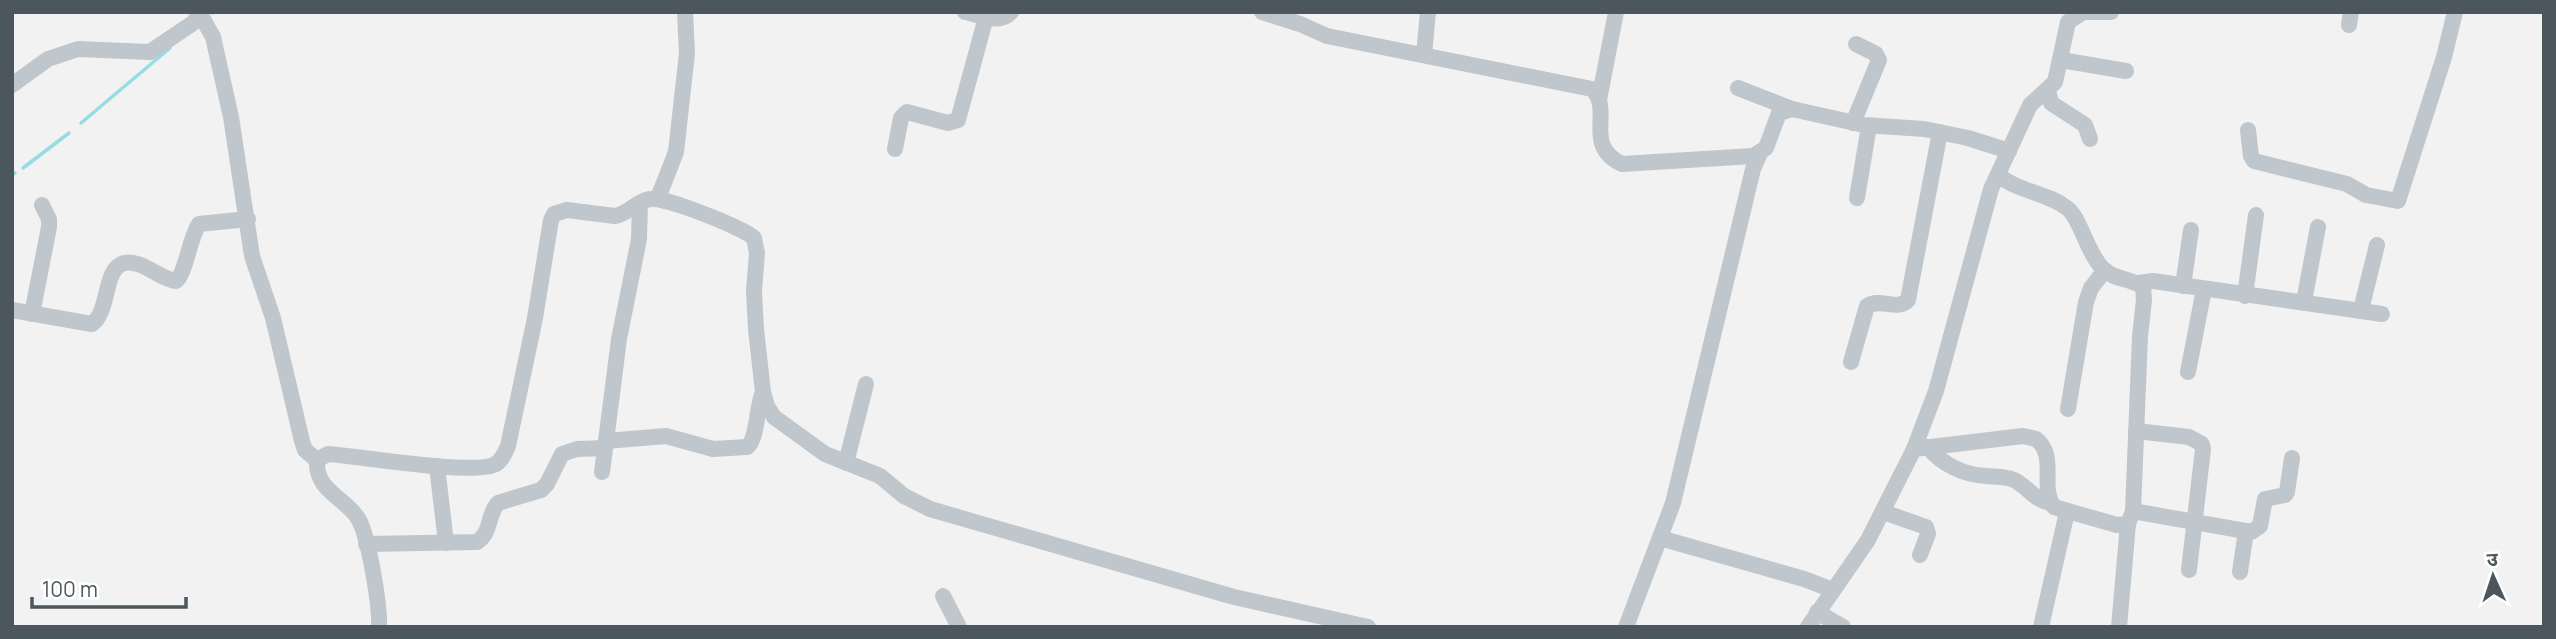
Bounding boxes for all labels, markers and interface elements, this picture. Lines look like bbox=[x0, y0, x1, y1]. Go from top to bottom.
north arrow bbox=[2458, 541, 2528, 611]
text: उ bbox=[2486, 546, 2499, 572]
scale bar bbox=[32, 566, 186, 610]
text: 100 m bbox=[42, 575, 98, 603]

